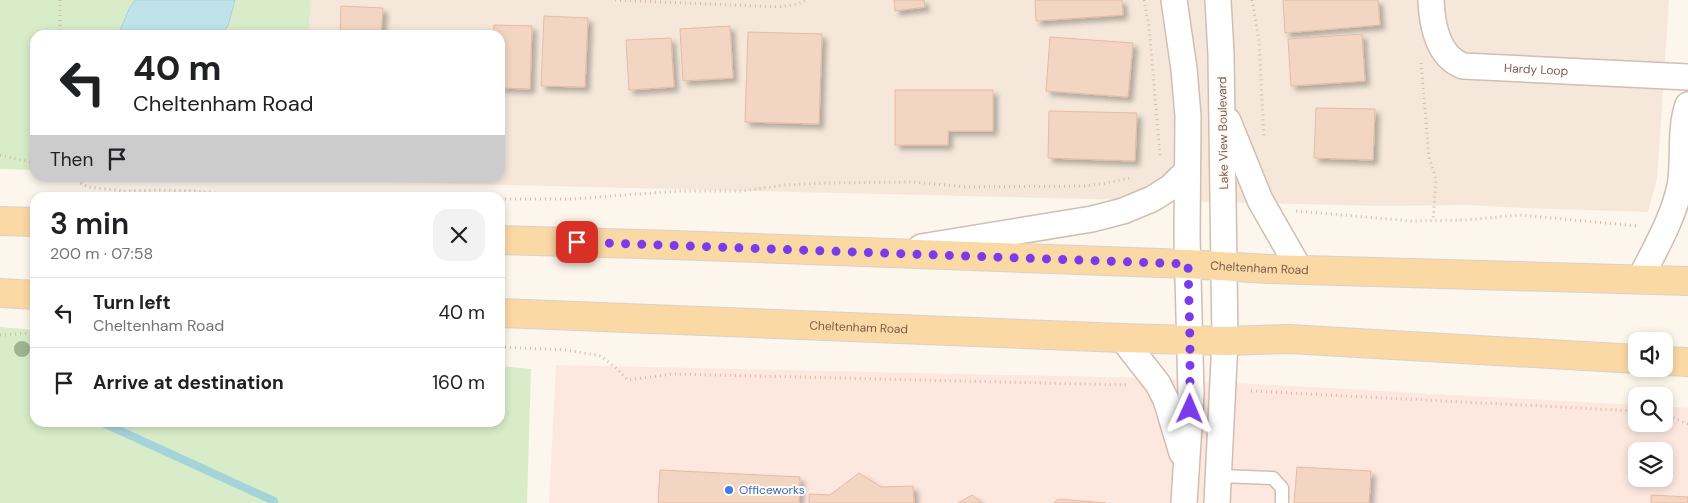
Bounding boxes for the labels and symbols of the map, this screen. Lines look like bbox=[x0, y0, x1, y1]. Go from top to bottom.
street label: Hardy Loop bbox=[1504, 60, 1569, 79]
street label: Lake View Boulevard bbox=[1214, 76, 1232, 190]
pin bbox=[556, 221, 598, 263]
street label: Cheltenham Road bbox=[1210, 257, 1309, 278]
street label: Cheltenham Road bbox=[809, 317, 908, 337]
position arrow bbox=[1163, 382, 1215, 434]
place label: Officeworks bbox=[739, 482, 805, 498]
marker: Officeworks bbox=[723, 484, 735, 496]

